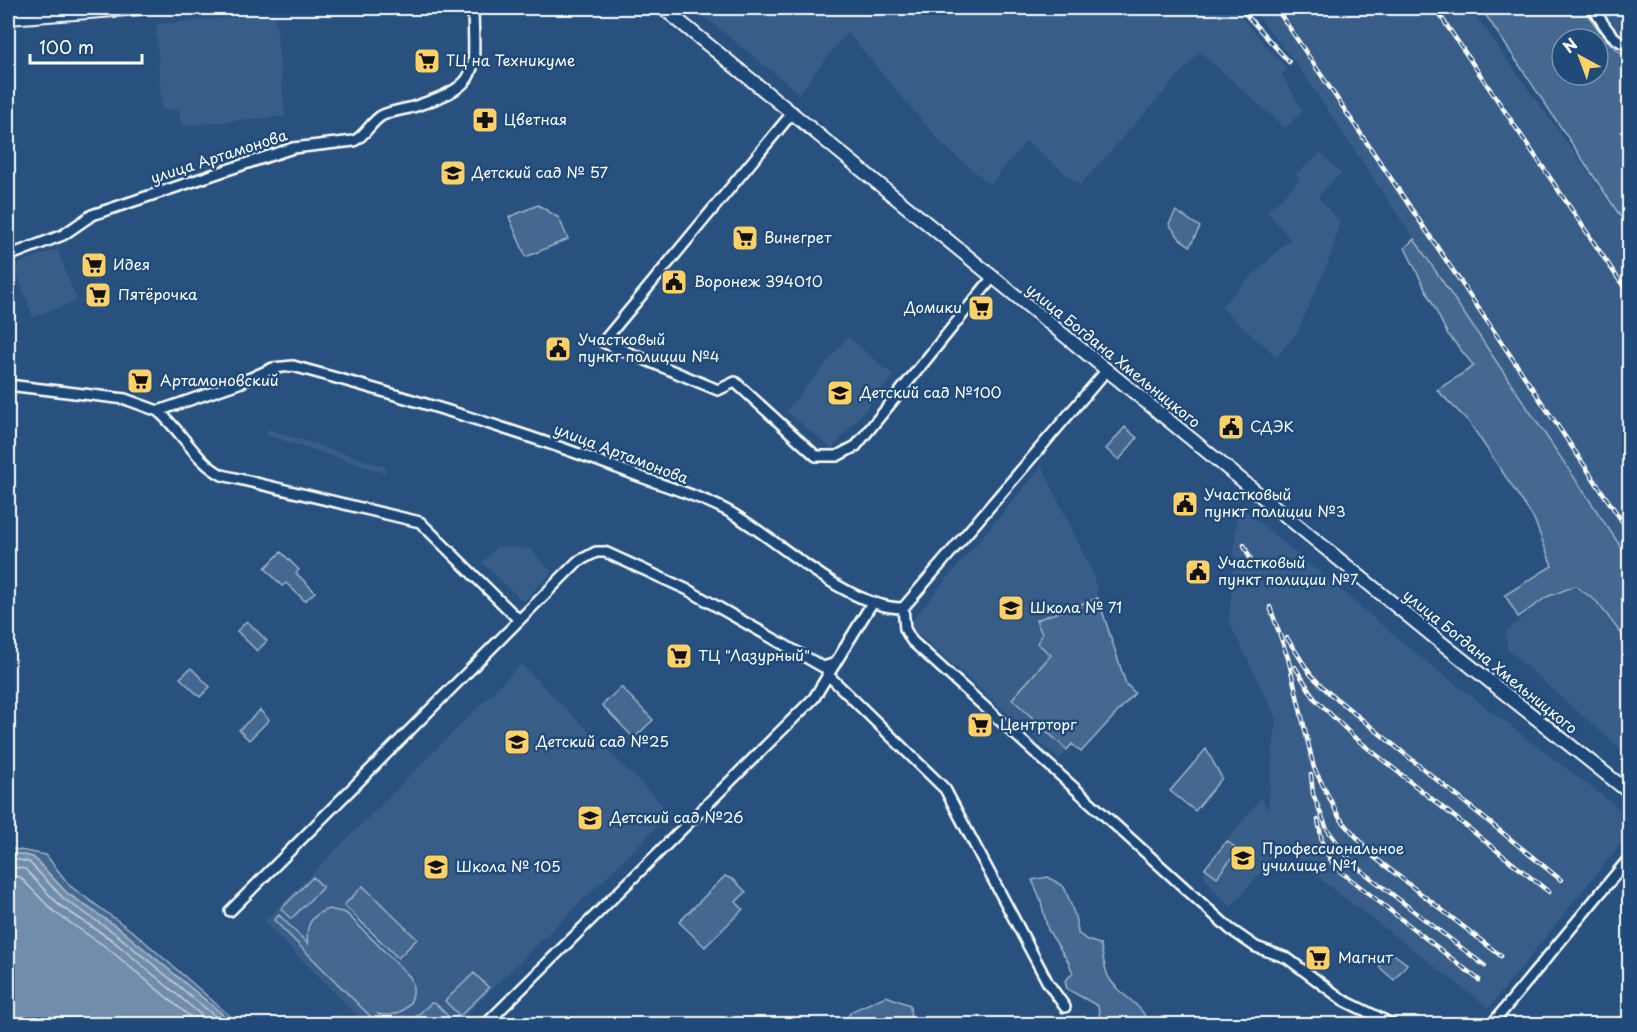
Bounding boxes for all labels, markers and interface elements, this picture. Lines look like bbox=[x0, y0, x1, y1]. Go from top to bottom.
scale bar bbox=[30, 27, 142, 65]
north arrow bbox=[1550, 27, 1610, 87]
text: N bbox=[1557, 32, 1582, 58]
text: 100 m bbox=[39, 33, 94, 60]
supermarket icon: ТЦ на Техникуме bbox=[412, 46, 442, 76]
place label: ТЦ на Техникуме bbox=[446, 48, 575, 71]
pharmacy icon: Цветная bbox=[470, 105, 500, 135]
place label: Цветная bbox=[504, 107, 567, 130]
street label: улица Артамонова bbox=[147, 122, 291, 189]
school or university icon: Детский сад № 57 bbox=[438, 158, 468, 188]
place label: Детский сад № 57 bbox=[471, 160, 609, 183]
supermarket icon: Винегрет bbox=[730, 223, 760, 253]
place label: Винегрет bbox=[764, 225, 832, 248]
supermarket icon: Идея bbox=[79, 250, 109, 280]
place label: Идея bbox=[113, 252, 150, 275]
public building icon: Воронеж 394010 bbox=[659, 267, 689, 297]
place label: Воронеж 394010 bbox=[694, 269, 823, 292]
street label: улица Богдана Хмельницкого bbox=[1022, 277, 1206, 433]
supermarket icon: Пятёрочка bbox=[83, 280, 113, 310]
place label: Пятёрочка bbox=[118, 282, 198, 305]
supermarket icon: Домики bbox=[966, 293, 996, 323]
place label: Домики bbox=[903, 295, 962, 318]
place label: Участковый пункт полиции №4 bbox=[578, 327, 720, 367]
public building icon: Участковый пункт полиции №4 bbox=[543, 334, 573, 364]
supermarket icon: Артамоновский bbox=[125, 366, 155, 396]
place label: Артамоновский bbox=[160, 368, 279, 391]
school or university icon: Детский сад №100 bbox=[825, 378, 855, 408]
place label: Детский сад №100 bbox=[859, 380, 1002, 403]
public building icon: СДЭК bbox=[1216, 412, 1246, 442]
place label: СДЭК bbox=[1250, 414, 1294, 437]
street label: улица Артамонова bbox=[551, 416, 693, 489]
place label: Участковый пункт полиции №3 bbox=[1204, 482, 1346, 522]
public building icon: Участковый пункт полиции №3 bbox=[1170, 489, 1200, 519]
place label: Участковый пункт полиции №7 bbox=[1218, 550, 1359, 590]
public building icon: Участковый пункт полиции №7 bbox=[1183, 557, 1213, 587]
street label: улица Богдана Хмельницкого bbox=[1399, 583, 1583, 739]
school or university icon: Школа № 71 bbox=[996, 593, 1026, 623]
place label: Школа № 71 bbox=[1030, 595, 1122, 618]
supermarket icon: ТЦ "Лазурный" bbox=[664, 641, 694, 671]
place label: ТЦ "Лазурный" bbox=[698, 643, 810, 666]
supermarket icon: Центрторг bbox=[965, 710, 995, 740]
place label: Центрторг bbox=[1000, 712, 1077, 735]
school or university icon: Детский сад №25 bbox=[502, 727, 532, 757]
place label: Детский сад №25 bbox=[535, 729, 669, 752]
school or university icon: Детский сад №26 bbox=[575, 803, 605, 833]
place label: Детский сад №26 bbox=[609, 805, 743, 828]
place label: Профессиональное училище №1 bbox=[1262, 836, 1404, 876]
school or university icon: Профессиональное училище №1 bbox=[1228, 843, 1258, 873]
school or university icon: Школа № 105 bbox=[421, 852, 451, 882]
place label: Школа № 105 bbox=[456, 854, 561, 877]
supermarket icon: Магнит bbox=[1303, 943, 1333, 973]
place label: Магнит bbox=[1338, 945, 1393, 968]

